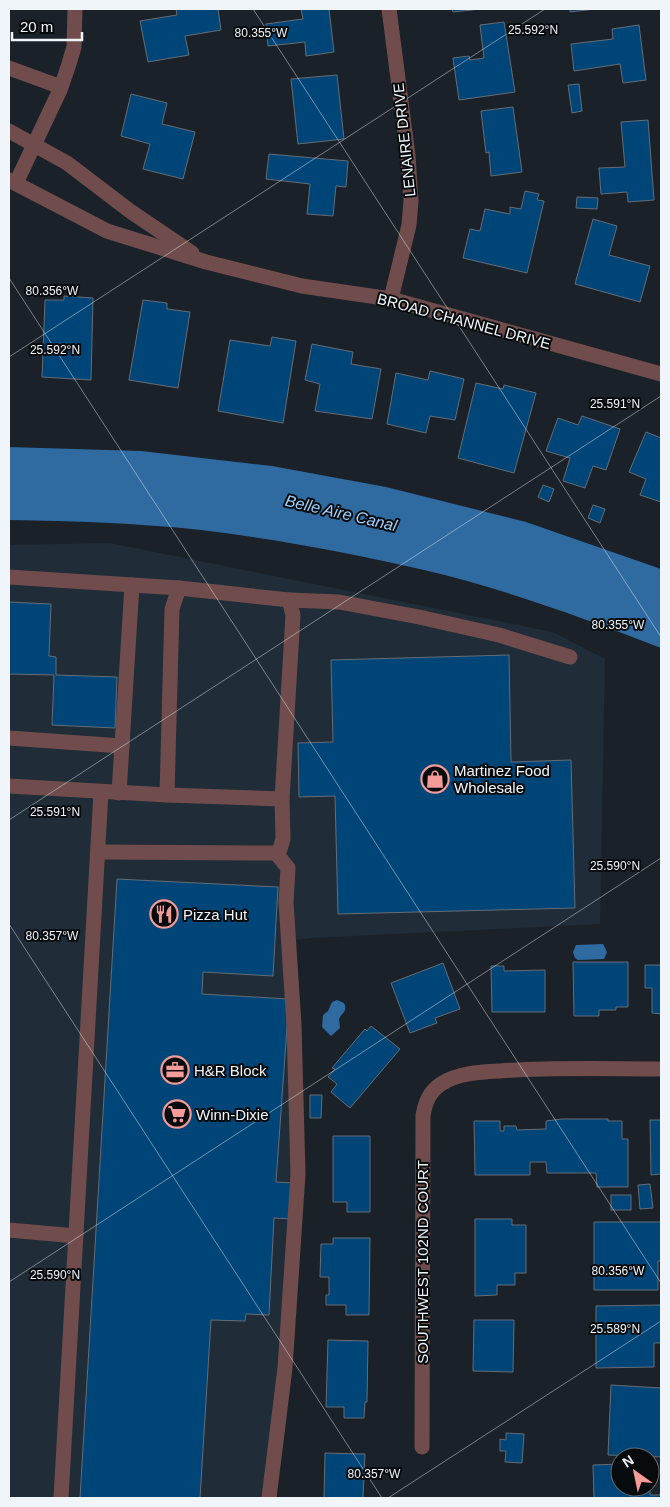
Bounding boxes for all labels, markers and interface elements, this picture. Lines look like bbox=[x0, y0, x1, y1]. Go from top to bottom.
scale bar bbox=[12, 10, 82, 42]
text: 20 m bbox=[20, 18, 53, 35]
text: 25.592°N bbox=[508, 23, 558, 37]
text: 80.355°W bbox=[235, 26, 288, 40]
street label: LENAIRE DRIVE bbox=[390, 82, 418, 198]
text: 80.356°W bbox=[26, 284, 79, 298]
street label: BROAD CHANNEL DRIVE bbox=[376, 290, 552, 352]
text: 25.592°N bbox=[30, 343, 80, 357]
text: 25.591°N bbox=[590, 397, 640, 411]
water label: Belle Aire Canal bbox=[283, 492, 399, 534]
text: 80.355°W bbox=[592, 618, 645, 632]
place label: Martinez Food Wholesale bbox=[454, 762, 550, 796]
shop icon: Martinez Food Wholesale bbox=[420, 764, 450, 794]
text: 25.591°N bbox=[30, 805, 80, 819]
text: 25.590°N bbox=[590, 859, 640, 873]
restaurant icon: Pizza Hut bbox=[149, 899, 179, 929]
place label: Pizza Hut bbox=[183, 906, 248, 923]
text: 80.357°W bbox=[26, 929, 79, 943]
office icon: H&R Block bbox=[160, 1055, 190, 1085]
place label: H&R Block bbox=[194, 1062, 267, 1079]
supermarket icon: Winn-Dixie bbox=[162, 1099, 192, 1129]
place label: Winn-Dixie bbox=[196, 1106, 269, 1123]
street label: SOUTHWEST 102ND COURT bbox=[414, 1160, 431, 1364]
text: 80.356°W bbox=[592, 1264, 645, 1278]
text: 25.590°N bbox=[30, 1268, 80, 1282]
text: 25.589°N bbox=[590, 1322, 640, 1336]
north arrow bbox=[610, 1447, 660, 1497]
text: N bbox=[619, 1452, 637, 1471]
text: 80.357°W bbox=[348, 1467, 401, 1481]

